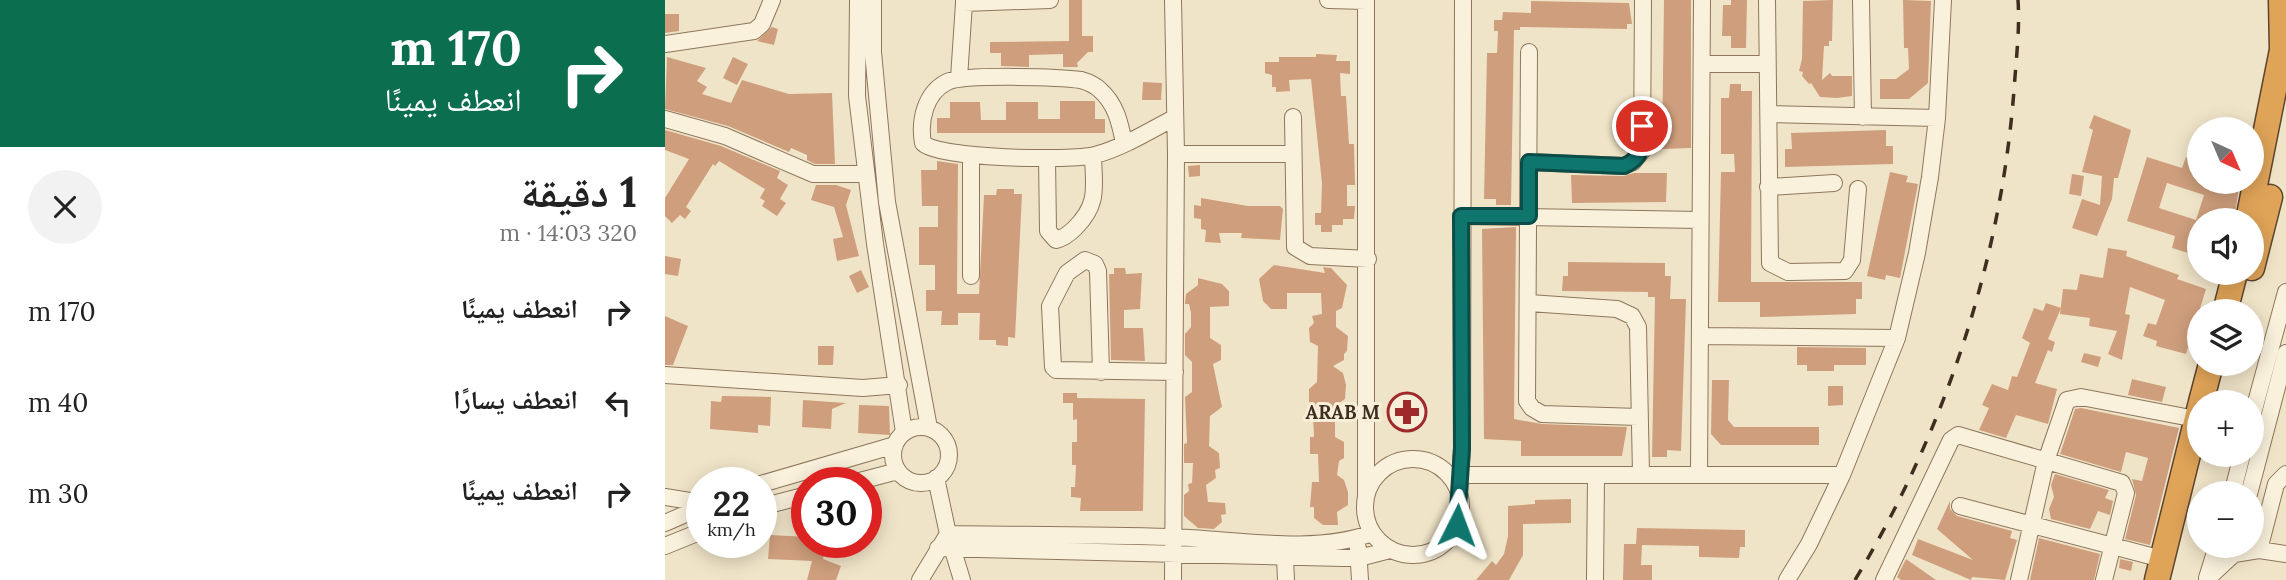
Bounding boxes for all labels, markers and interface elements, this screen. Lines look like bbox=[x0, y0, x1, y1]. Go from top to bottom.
text: 170 m bbox=[390, 16, 522, 78]
icon: right bbox=[546, 28, 637, 119]
text: انعطف يمينًا bbox=[384, 79, 522, 120]
pin bbox=[1612, 96, 1672, 156]
icon: arrive bbox=[1623, 107, 1661, 145]
north arrow bbox=[2187, 117, 2265, 194]
map controls bbox=[2187, 117, 2264, 558]
text: 1 دقيقة bbox=[521, 165, 637, 219]
button: close bbox=[28, 170, 102, 244]
button: sound bbox=[2187, 208, 2264, 285]
text: 320 m · 14:03 bbox=[499, 218, 637, 247]
text: انعطف يمينًا bbox=[461, 292, 578, 325]
icon: right bbox=[599, 293, 637, 331]
text: 170 m bbox=[28, 295, 96, 328]
button: layers bbox=[2187, 299, 2264, 376]
text: انعطف يسارًا bbox=[453, 383, 578, 416]
icon: left bbox=[599, 384, 637, 422]
text: 40 m bbox=[28, 386, 88, 419]
button: + bbox=[2187, 390, 2264, 467]
pharmacy icon: ARAB M bbox=[1386, 391, 1428, 433]
place label: ARAB M bbox=[1306, 400, 1380, 424]
speed limit sign: 30 bbox=[791, 467, 882, 558]
text: انعطف يمينًا bbox=[461, 474, 578, 507]
icon: right bbox=[599, 475, 637, 513]
text: 30 m bbox=[28, 477, 89, 510]
text: 22 bbox=[713, 481, 750, 526]
button: − bbox=[2187, 481, 2264, 558]
position arrow bbox=[1420, 488, 1494, 562]
text: km/h bbox=[707, 518, 756, 541]

